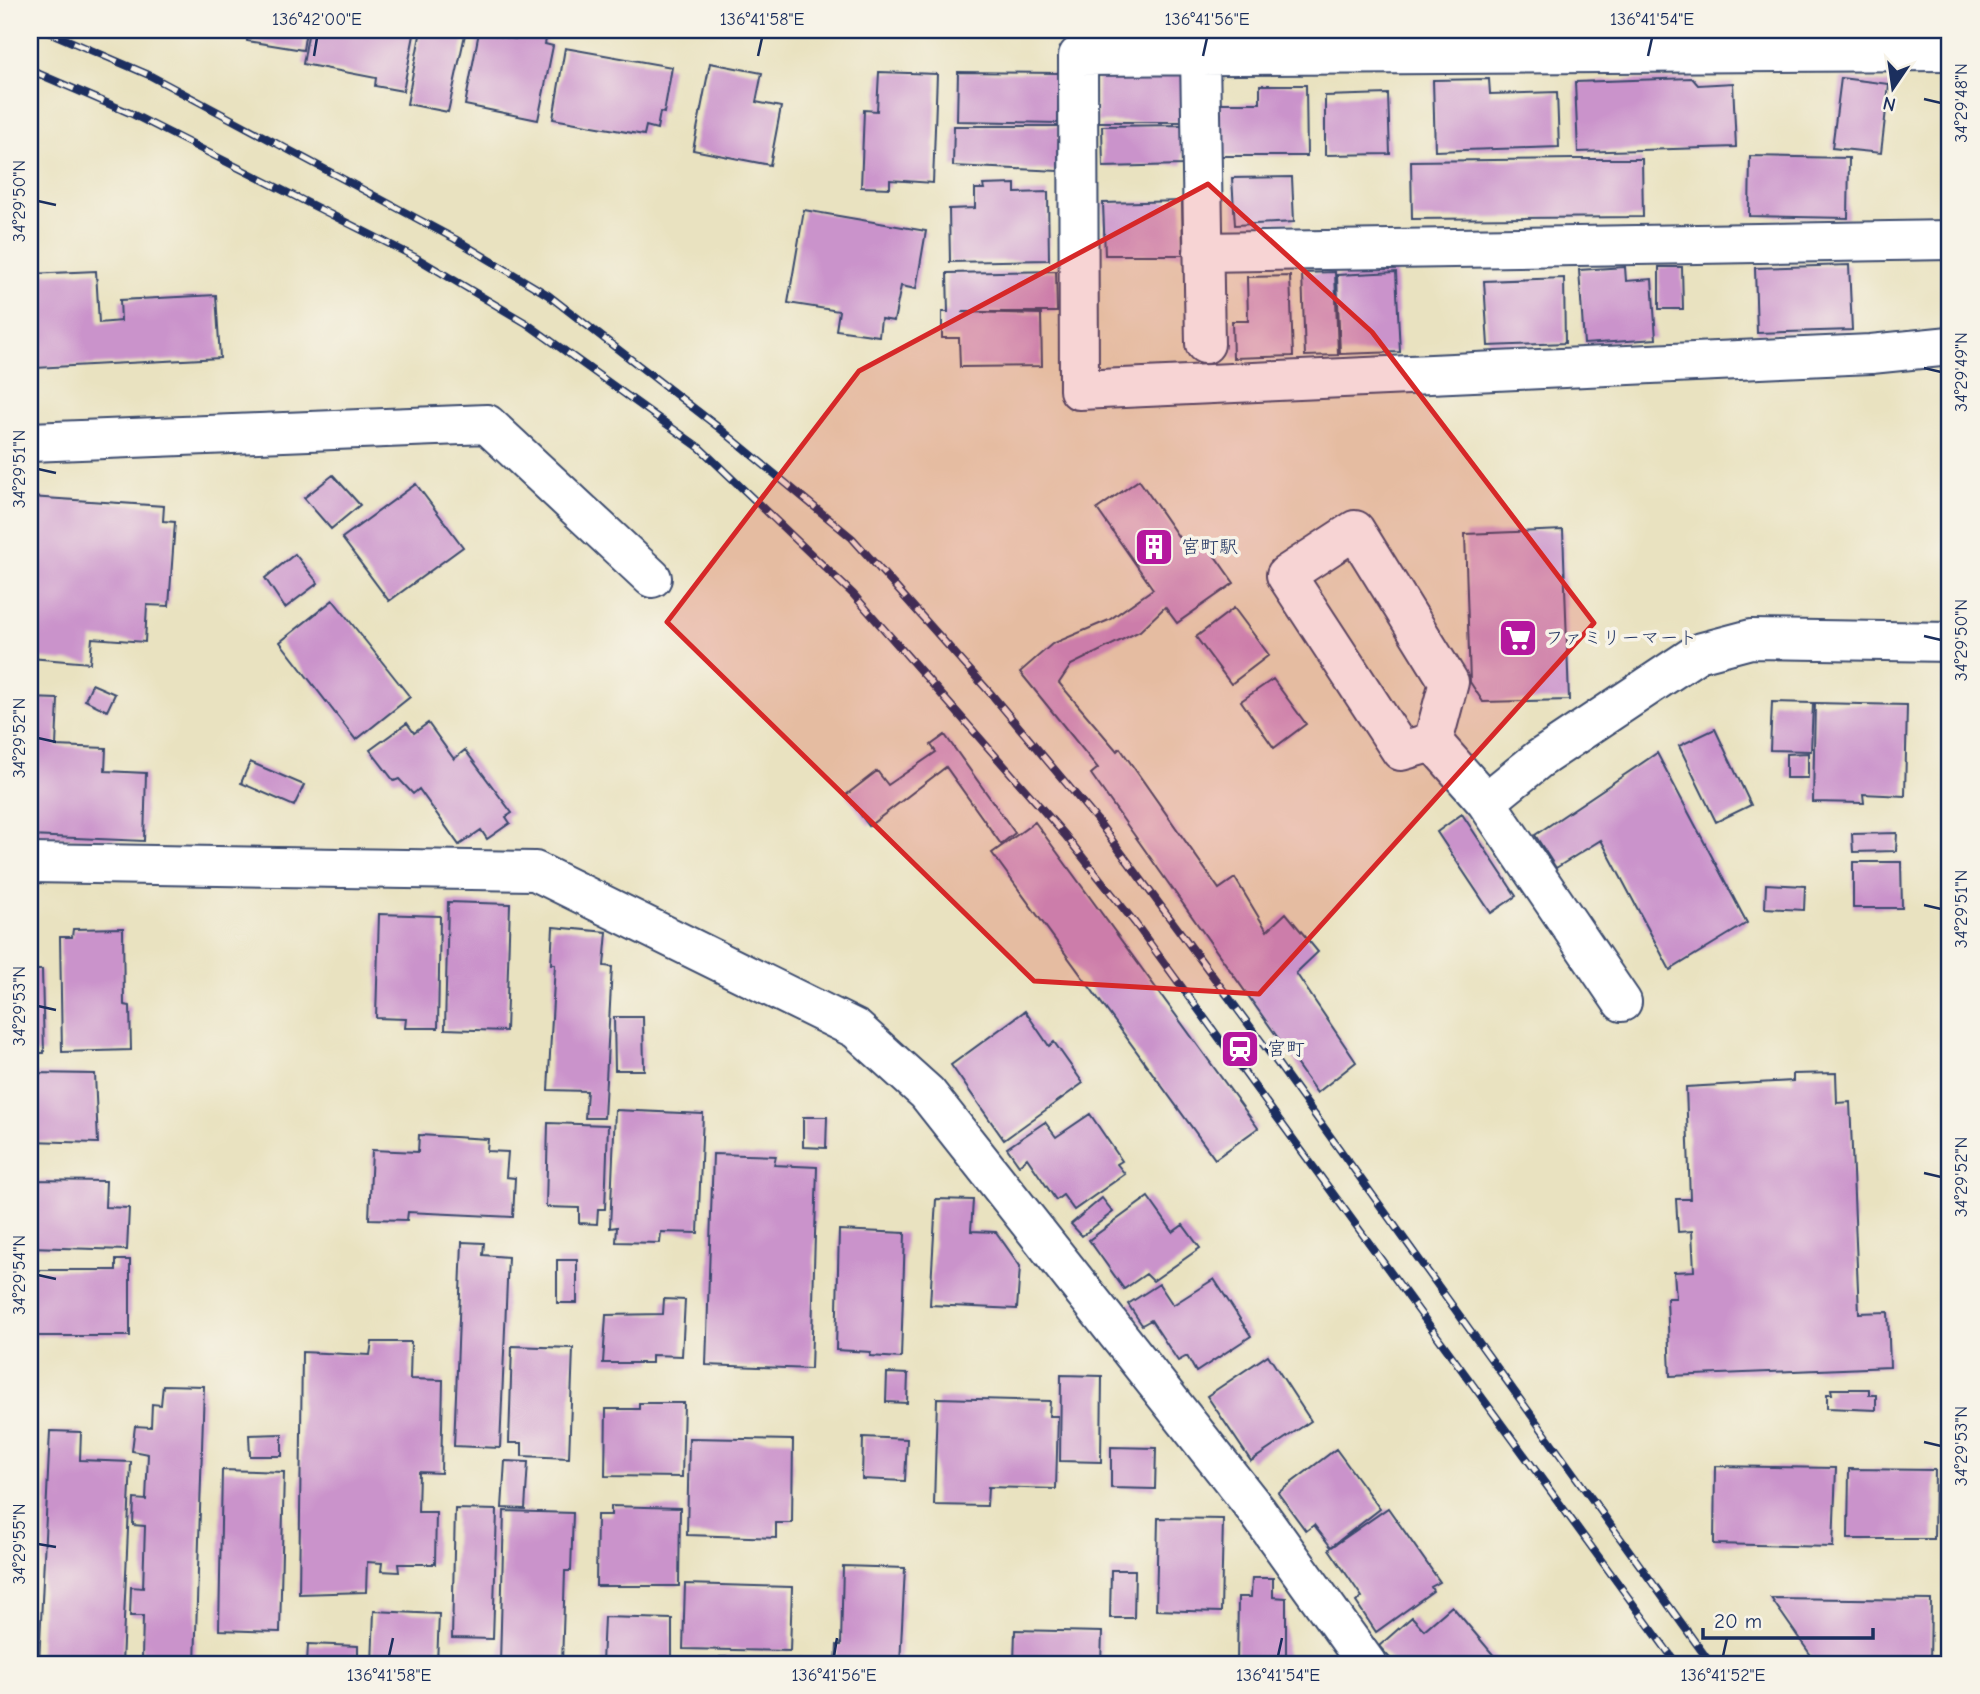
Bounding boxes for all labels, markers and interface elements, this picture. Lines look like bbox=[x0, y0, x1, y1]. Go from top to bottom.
text: 136°42'00"E bbox=[272, 9, 362, 30]
text: 136°41'58"E bbox=[720, 9, 804, 30]
text: 136°41'56"E bbox=[1164, 9, 1250, 30]
text: 136°41'54"E bbox=[1610, 9, 1694, 30]
north arrow bbox=[1857, 52, 1927, 122]
text: 34°29'48"N bbox=[1951, 63, 1972, 143]
text: N bbox=[1881, 91, 1898, 116]
text: 34°29'50"N bbox=[9, 160, 30, 242]
text: 34°29'49"N bbox=[1951, 332, 1972, 412]
text: 34°29'51"N bbox=[9, 430, 30, 508]
building icon: 宮町駅 bbox=[1133, 526, 1175, 568]
place label: 宮町駅 bbox=[1181, 536, 1238, 558]
text: 34°29'50"N bbox=[1951, 599, 1972, 681]
supermarket icon: ファミリーマート bbox=[1497, 617, 1539, 659]
place label: ファミリーマート bbox=[1545, 627, 1697, 649]
text: 34°29'52"N bbox=[9, 698, 30, 778]
text: 34°29'51"N bbox=[1951, 870, 1972, 948]
text: 34°29'53"N bbox=[9, 966, 30, 1046]
station icon: 宮町 bbox=[1219, 1028, 1261, 1070]
place label: 宮町 bbox=[1267, 1038, 1305, 1060]
text: 34°29'52"N bbox=[1951, 1137, 1972, 1217]
text: 34°29'54"N bbox=[9, 1235, 30, 1315]
text: 34°29'53"N bbox=[1951, 1406, 1972, 1486]
text: 34°29'55"N bbox=[9, 1503, 30, 1585]
scale bar bbox=[1703, 1596, 1873, 1640]
text: 20 m bbox=[1714, 1609, 1762, 1633]
text: 136°41'58"E bbox=[347, 1665, 431, 1686]
text: 136°41'56"E bbox=[791, 1665, 877, 1686]
text: 136°41'54"E bbox=[1236, 1665, 1320, 1686]
text: 136°41'52"E bbox=[1681, 1665, 1766, 1686]

